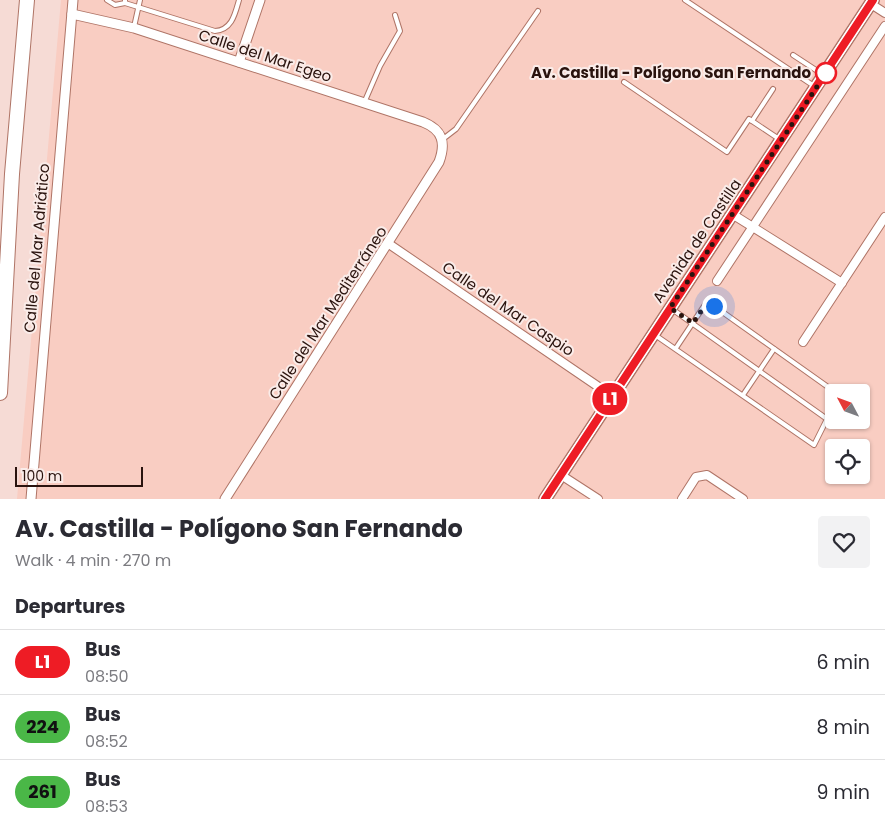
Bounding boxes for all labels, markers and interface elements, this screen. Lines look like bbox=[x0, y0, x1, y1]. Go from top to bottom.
street label: Calle del Mar Egeo bbox=[196, 24, 334, 87]
place label: Av. Castilla - Polígono San Fernando bbox=[531, 62, 811, 83]
marker: Av. Castilla - Polígono San Fernando bbox=[815, 62, 837, 84]
street label: Calle del Mar Adriático bbox=[19, 162, 54, 333]
street label: Avenida de Castilla bbox=[647, 175, 746, 307]
street label: Calle del Mar Mediterráneo bbox=[264, 222, 392, 404]
street label: Calle del Mar Caspio bbox=[438, 256, 578, 361]
your location bbox=[702, 294, 727, 319]
line badge: L1 bbox=[588, 383, 632, 415]
north arrow bbox=[825, 384, 870, 429]
map controls bbox=[825, 384, 870, 484]
text: L1 bbox=[602, 386, 618, 411]
button: locate bbox=[825, 439, 870, 484]
scale bar bbox=[15, 464, 142, 487]
text: 100 m bbox=[22, 466, 62, 486]
text: Av. Castilla - Polígono San Fernando bbox=[15, 512, 463, 545]
button: heart bbox=[818, 516, 870, 568]
text: Walk · 4 min · 270 m bbox=[15, 549, 171, 572]
text: Departures bbox=[15, 593, 125, 620]
text: Bus bbox=[85, 636, 121, 663]
text: L1 bbox=[35, 649, 50, 674]
text: 6 min bbox=[816, 649, 870, 676]
text: 08:50 bbox=[85, 665, 129, 688]
text: Bus bbox=[85, 701, 121, 728]
text: 224 bbox=[26, 714, 59, 739]
text: 8 min bbox=[817, 714, 870, 741]
text: 08:52 bbox=[85, 730, 128, 753]
text: Bus bbox=[85, 766, 121, 793]
text: 261 bbox=[28, 779, 57, 804]
text: 9 min bbox=[817, 779, 870, 806]
text: 08:53 bbox=[85, 795, 128, 818]

